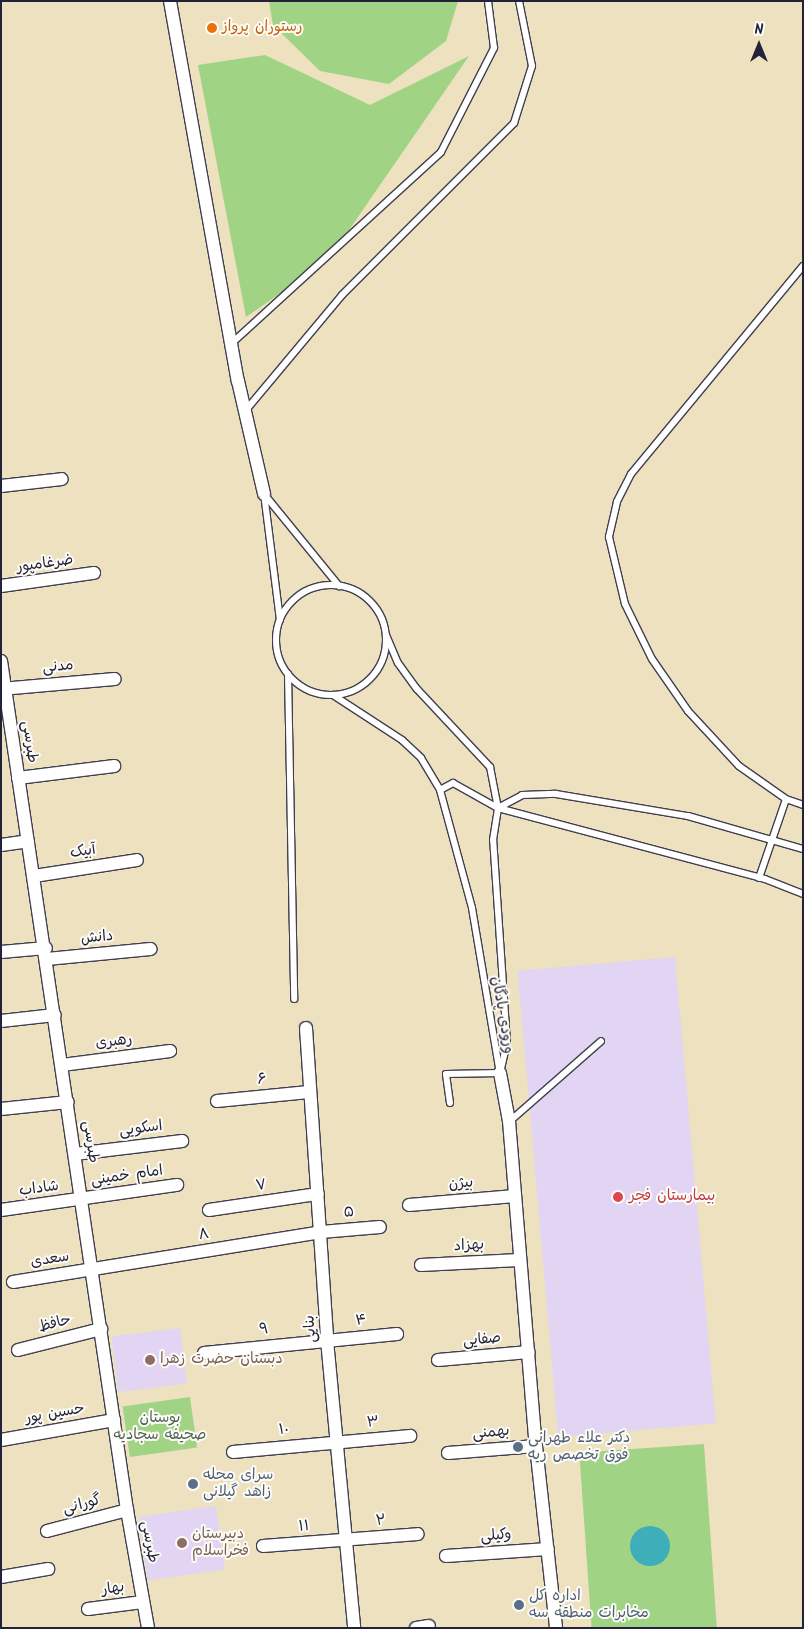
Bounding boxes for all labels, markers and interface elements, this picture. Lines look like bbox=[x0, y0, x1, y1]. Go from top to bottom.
place label: رستوران پرواز bbox=[222, 19, 303, 37]
text: N bbox=[755, 19, 763, 41]
north arrow bbox=[734, 20, 784, 70]
marker: رستوران پرواز bbox=[206, 22, 218, 34]
street label: ضرغامپور bbox=[15, 551, 75, 577]
street label: مدنی bbox=[42, 657, 74, 677]
street label: طبرسی bbox=[17, 720, 41, 764]
street label: آبیک bbox=[69, 841, 97, 863]
street label: دانش bbox=[80, 927, 114, 949]
street label: ورودی پادگان bbox=[486, 975, 518, 1055]
street label: رهبری bbox=[95, 1031, 133, 1053]
street label: ۶ bbox=[257, 1071, 267, 1089]
street label: اسکویی bbox=[118, 1117, 164, 1141]
street label: طبرسی bbox=[78, 1120, 102, 1164]
street label: امام خمینی bbox=[90, 1162, 164, 1190]
street label: بیژن bbox=[448, 1174, 474, 1194]
street label: ۷ bbox=[255, 1176, 267, 1196]
street label: شاداب bbox=[18, 1177, 60, 1201]
place label: بیمارستان فجر bbox=[629, 1188, 715, 1206]
marker: بیمارستان فجر bbox=[611, 1190, 625, 1204]
street label: ۵ bbox=[343, 1204, 355, 1222]
street label: ۸ bbox=[197, 1225, 211, 1245]
street label: بهزاد bbox=[453, 1236, 485, 1256]
street label: سعدی bbox=[29, 1248, 71, 1272]
street label: حافظ bbox=[37, 1311, 73, 1337]
street label: ۴ bbox=[355, 1312, 367, 1330]
street label: بنایی bbox=[301, 1315, 321, 1343]
street label: ۹ bbox=[258, 1321, 270, 1339]
street label: صفایی bbox=[462, 1329, 502, 1351]
place label: دبستان حضرت زهرا bbox=[160, 1351, 283, 1369]
marker: دبستان حضرت زهرا bbox=[144, 1354, 156, 1366]
street label: حسین پور bbox=[24, 1400, 86, 1428]
park label: بوستان صحیفه سجادیه bbox=[114, 1409, 206, 1444]
street label: ۳ bbox=[366, 1414, 380, 1432]
street label: ۱۰ bbox=[278, 1421, 290, 1439]
street label: بهمنی bbox=[472, 1422, 510, 1444]
place label: دکتر علاء طهرانی فوق تخصص ریه bbox=[528, 1429, 630, 1464]
marker: دکتر علاء طهرانی فوق تخصص ریه bbox=[512, 1441, 524, 1453]
place label: سرای محله زاهد گیلانی bbox=[203, 1466, 273, 1501]
marker: سرای محله زاهد گیلانی bbox=[187, 1478, 199, 1490]
street label: گورانی bbox=[61, 1491, 103, 1519]
street label: ۲ bbox=[375, 1512, 387, 1530]
street label: ۱۱ bbox=[298, 1518, 310, 1536]
street label: طبرسی bbox=[136, 1520, 162, 1564]
place label: دبیرستان فخراسلام bbox=[192, 1525, 249, 1560]
street label: وکیلی bbox=[480, 1526, 512, 1546]
marker: دبیرستان فخراسلام bbox=[176, 1537, 188, 1549]
street label: بهار bbox=[100, 1579, 126, 1599]
place label: اداره کل مخابرات منطقه سه bbox=[529, 1587, 649, 1622]
marker: اداره کل مخابرات منطقه سه bbox=[513, 1599, 525, 1611]

